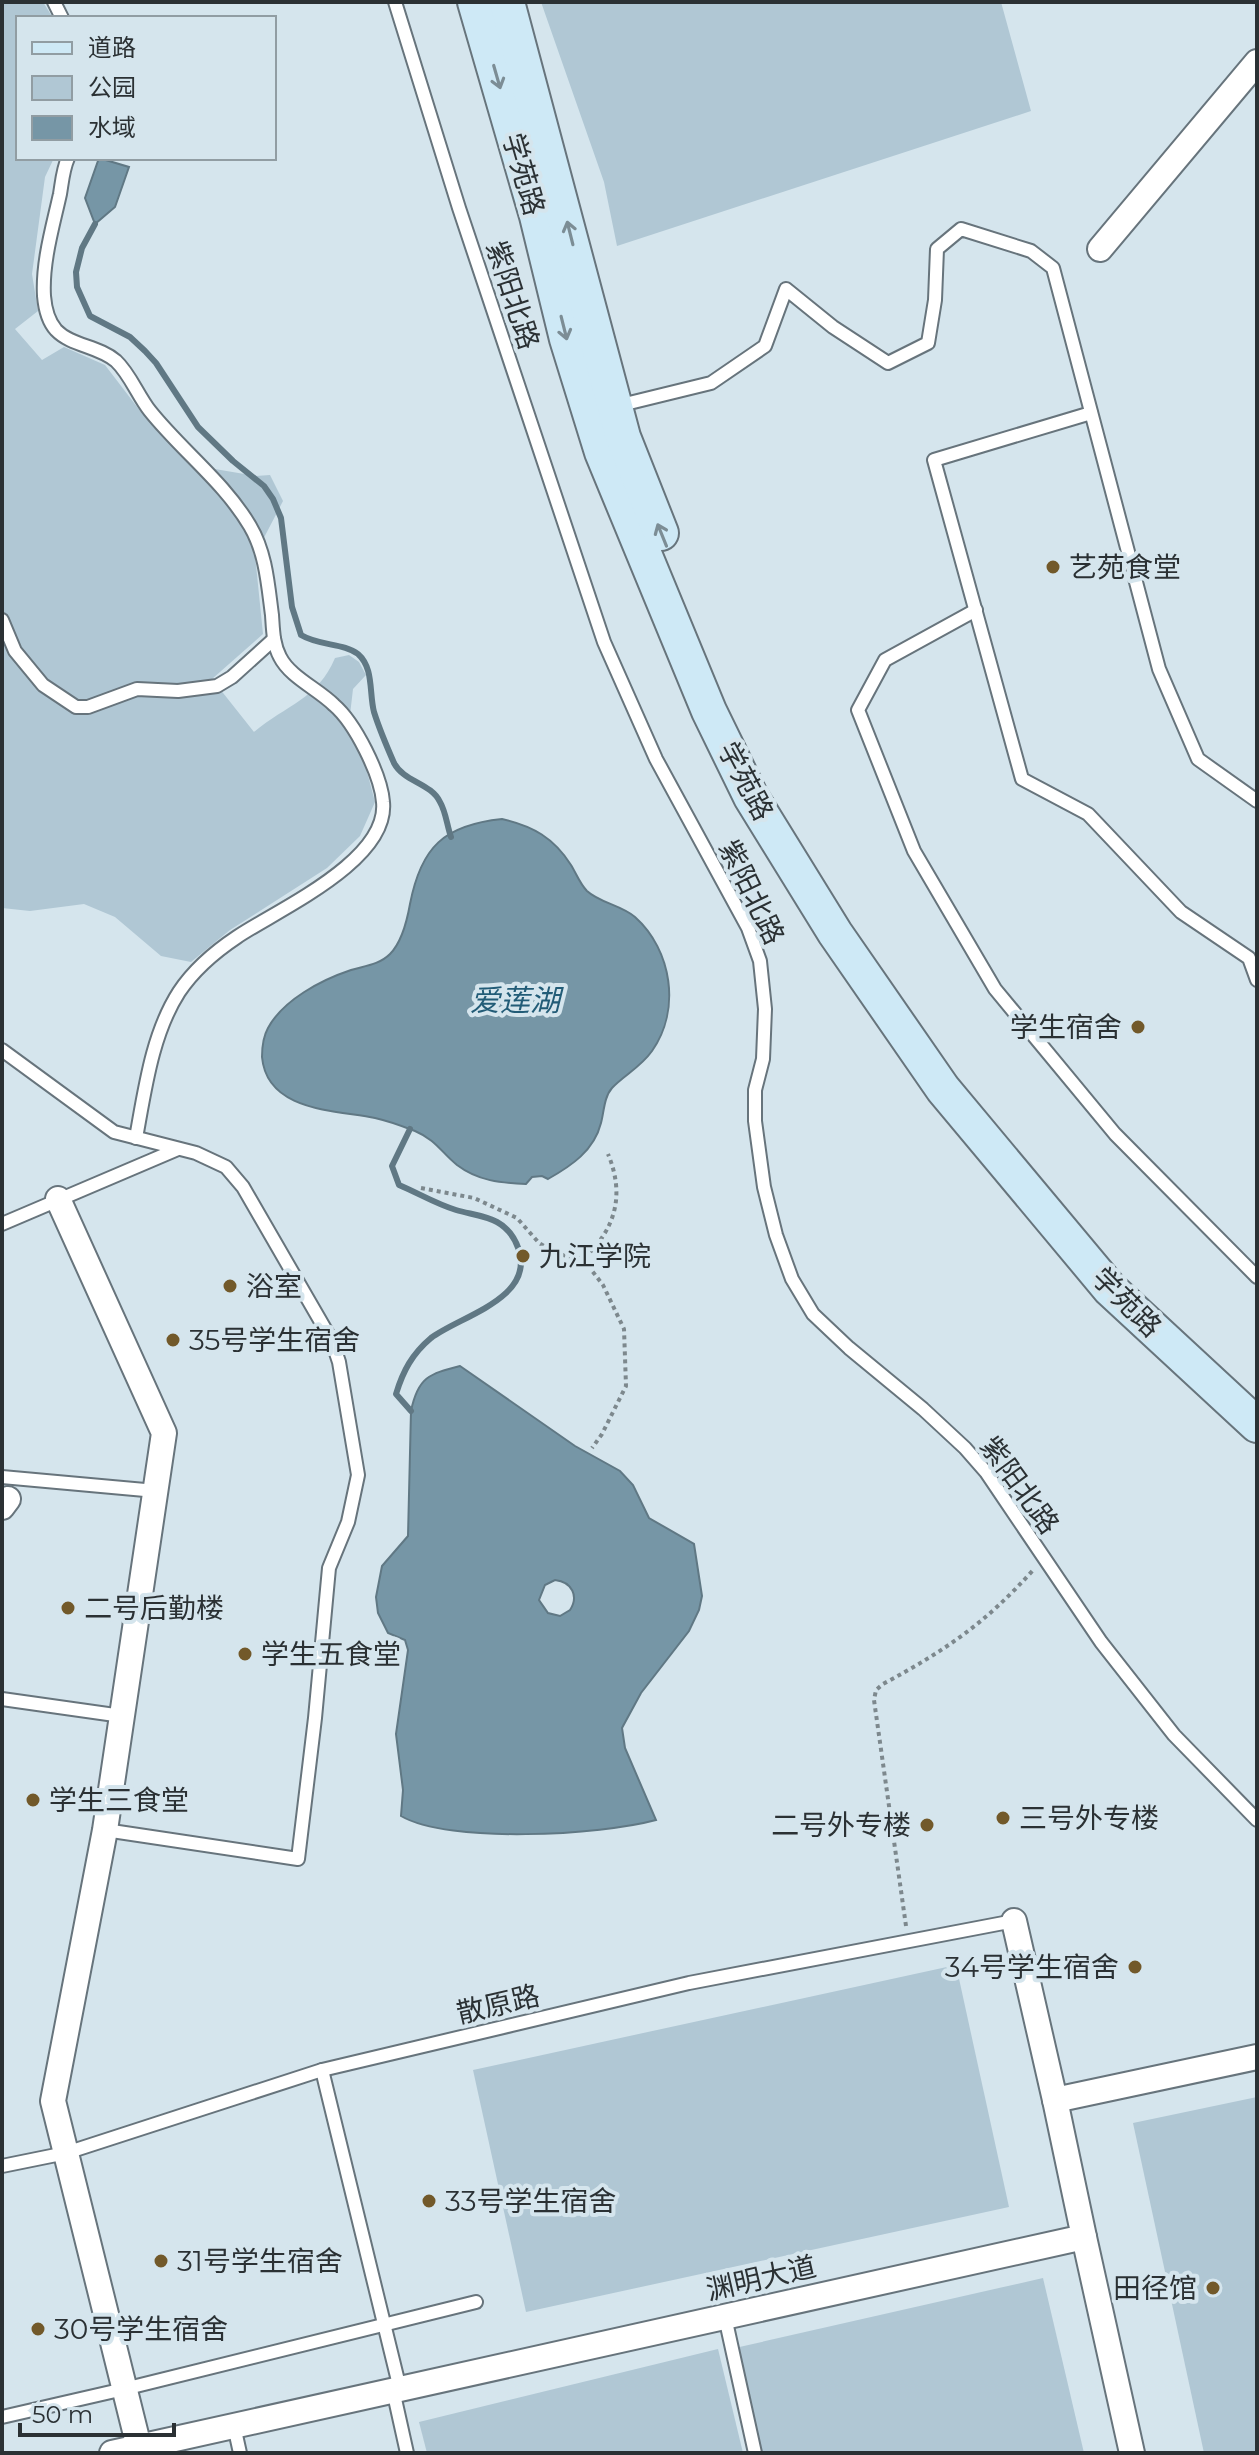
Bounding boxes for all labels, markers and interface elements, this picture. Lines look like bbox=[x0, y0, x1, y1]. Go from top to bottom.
legend bbox=[16, 16, 276, 160]
text: 道路 bbox=[88, 33, 136, 62]
one-way arrow bbox=[491, 64, 505, 89]
text: 公园 bbox=[88, 73, 136, 102]
text: 水域 bbox=[88, 113, 136, 142]
street label: 学苑路 bbox=[496, 129, 552, 219]
one-way arrow bbox=[562, 221, 577, 247]
street label: 紫阳北路 bbox=[480, 236, 546, 354]
one-way arrow bbox=[557, 315, 572, 341]
one-way arrow bbox=[654, 523, 668, 548]
place label: 艺苑食堂 bbox=[1069, 550, 1181, 584]
marker: 艺苑食堂 bbox=[1044, 558, 1062, 576]
street label: 学苑路 bbox=[711, 736, 781, 826]
street label: 紫阳北路 bbox=[712, 834, 792, 950]
water label: 爱莲湖 bbox=[470, 982, 564, 1019]
place label: 学生宿舍 bbox=[1010, 1010, 1122, 1044]
marker: 学生宿舍 bbox=[1129, 1018, 1147, 1036]
place label: 九江学院 bbox=[539, 1239, 651, 1273]
marker: 九江学院 bbox=[514, 1247, 532, 1265]
street label: 学苑路 bbox=[1085, 1260, 1169, 1344]
place label: 浴室 bbox=[246, 1269, 302, 1303]
marker: 浴室 bbox=[221, 1277, 239, 1295]
place label: 35号学生宿舍 bbox=[189, 1323, 360, 1357]
marker: 35号学生宿舍 bbox=[164, 1331, 182, 1349]
street label: 紫阳北路 bbox=[973, 1430, 1067, 1540]
place label: 二号后勤楼 bbox=[84, 1591, 224, 1625]
marker: 二号后勤楼 bbox=[59, 1599, 77, 1617]
place label: 学生五食堂 bbox=[261, 1637, 401, 1671]
marker: 学生五食堂 bbox=[236, 1645, 254, 1663]
place label: 学生三食堂 bbox=[49, 1783, 189, 1817]
marker: 学生三食堂 bbox=[24, 1791, 42, 1809]
place label: 三号外专楼 bbox=[1019, 1801, 1159, 1835]
place label: 二号外专楼 bbox=[771, 1808, 911, 1842]
marker: 三号外专楼 bbox=[994, 1809, 1012, 1827]
marker: 二号外专楼 bbox=[918, 1816, 936, 1834]
place label: 34号学生宿舍 bbox=[945, 1950, 1119, 1984]
marker: 34号学生宿舍 bbox=[1126, 1958, 1144, 1976]
street label: 散原路 bbox=[453, 1978, 543, 2030]
place label: 33号学生宿舍 bbox=[445, 2184, 616, 2218]
marker: 33号学生宿舍 bbox=[420, 2192, 438, 2210]
place label: 31号学生宿舍 bbox=[177, 2244, 343, 2278]
street label: 渊明大道 bbox=[703, 2249, 819, 2307]
marker: 31号学生宿舍 bbox=[152, 2252, 170, 2270]
place label: 田径馆 bbox=[1113, 2271, 1197, 2305]
marker: 田径馆 bbox=[1204, 2279, 1222, 2297]
place label: 30号学生宿舍 bbox=[54, 2312, 228, 2346]
marker: 30号学生宿舍 bbox=[29, 2320, 47, 2338]
scale bar bbox=[20, 2387, 174, 2437]
text: 50 m bbox=[32, 2400, 93, 2429]

